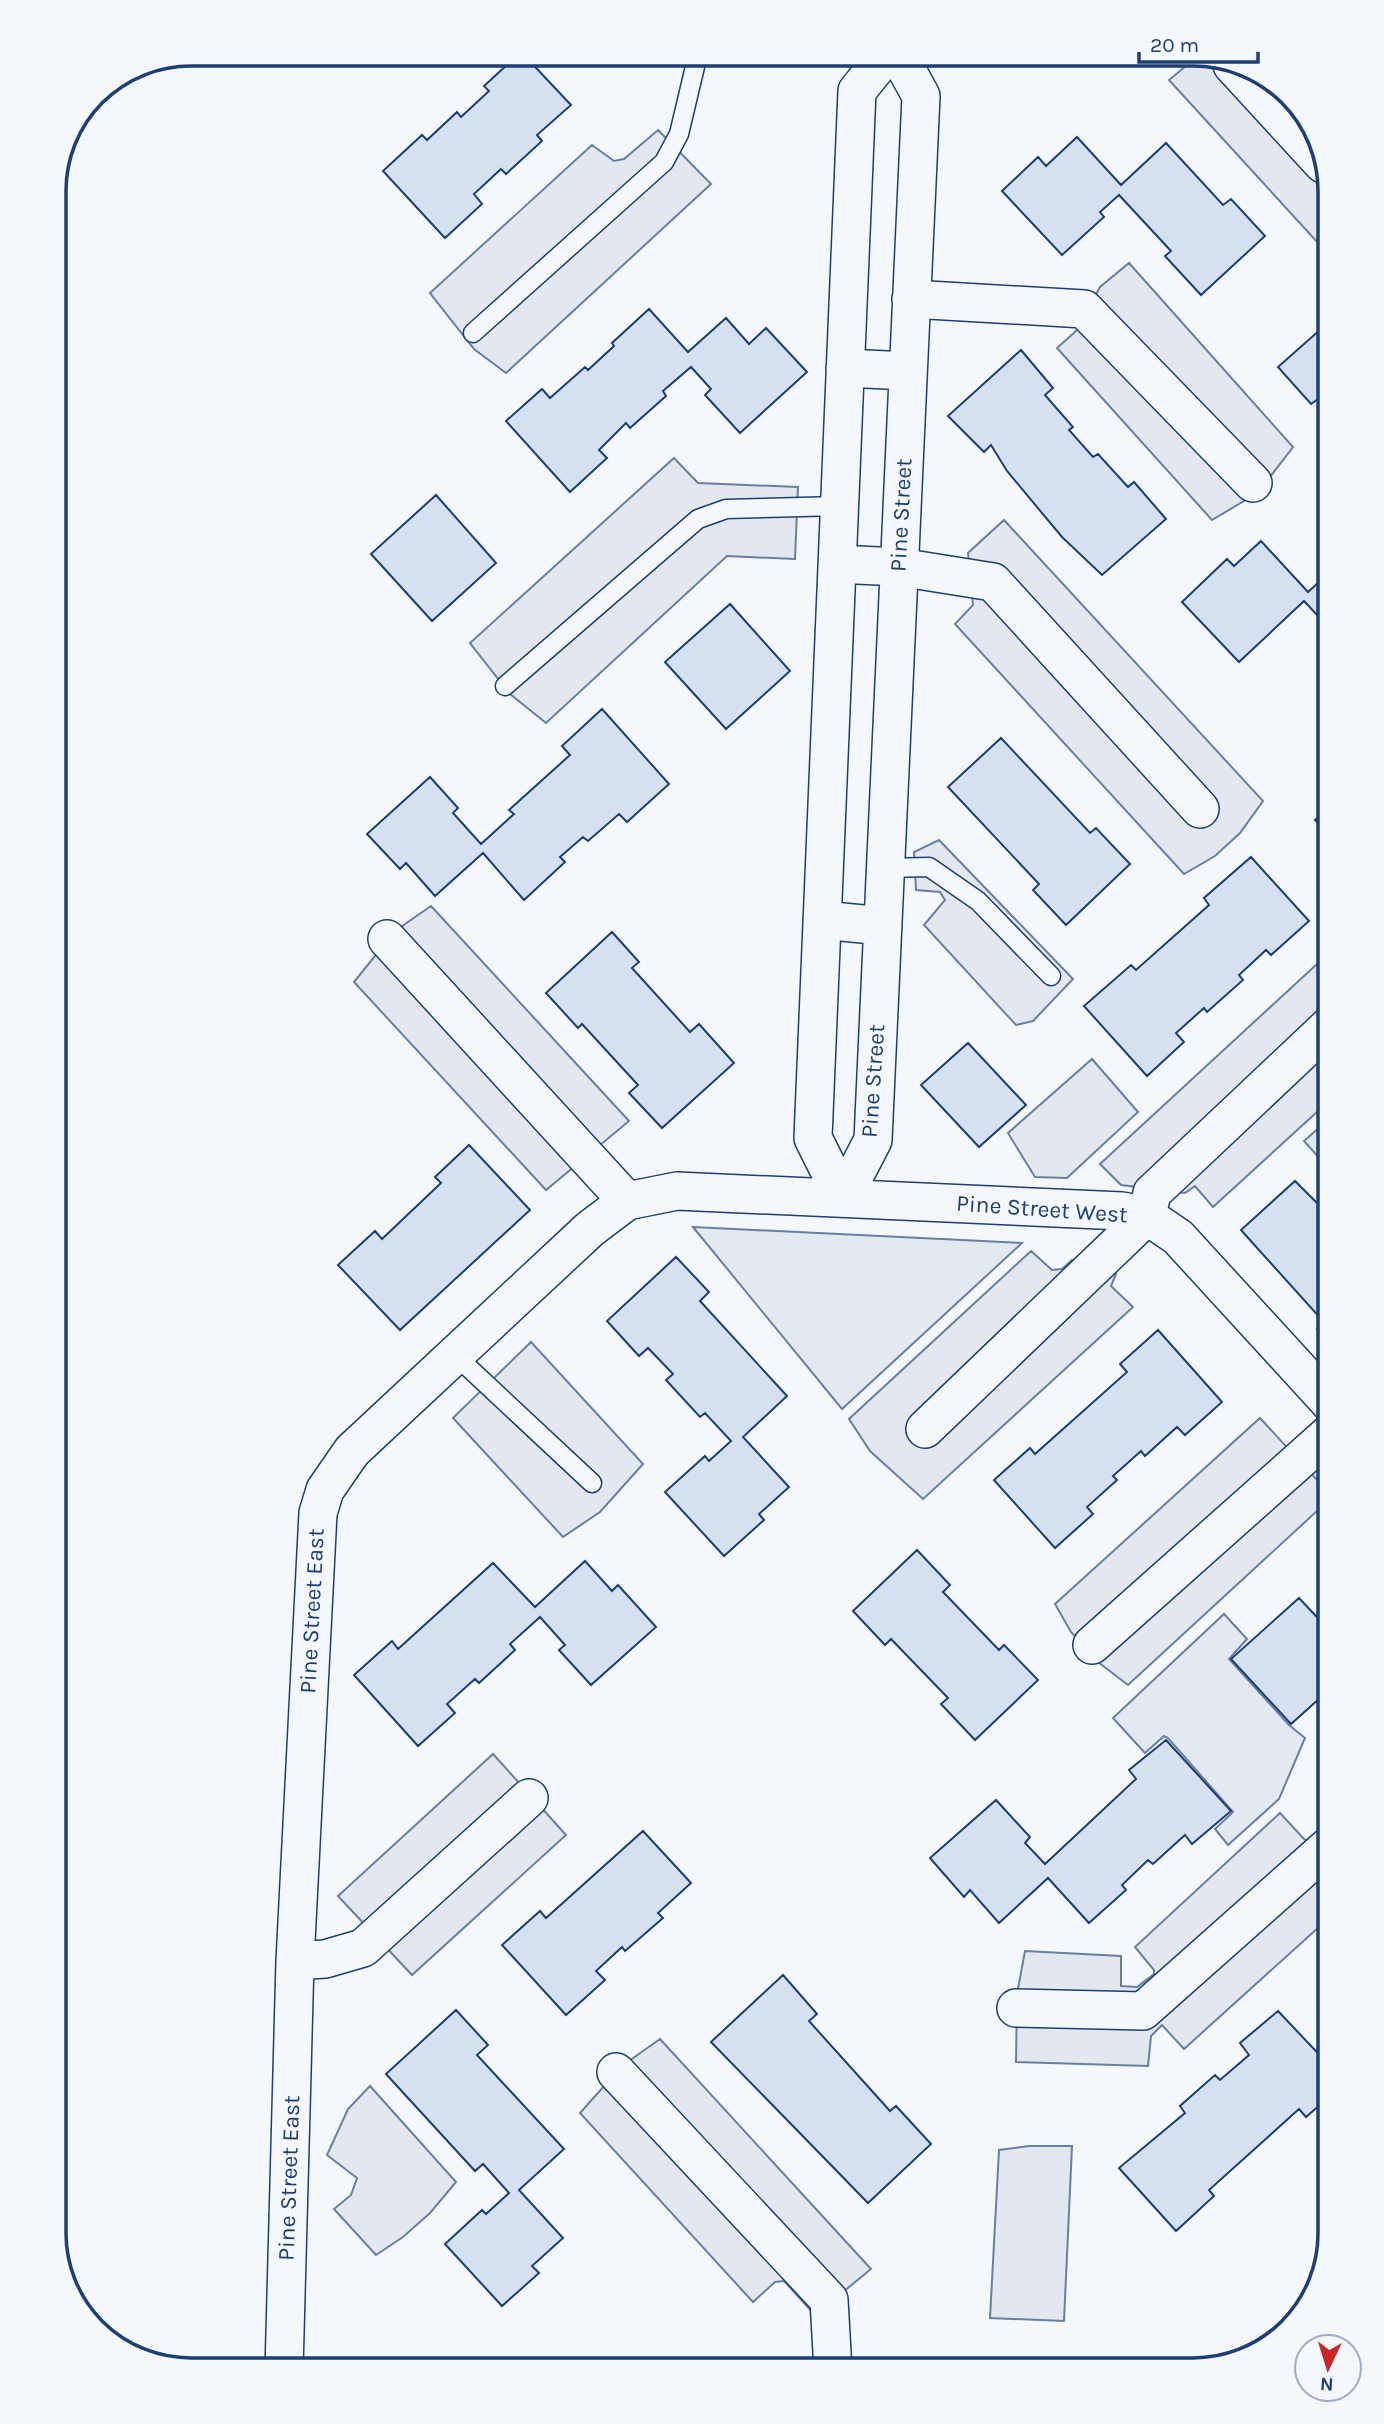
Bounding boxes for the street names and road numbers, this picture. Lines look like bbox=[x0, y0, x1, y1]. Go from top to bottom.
street label: Pine Street bbox=[885, 457, 917, 573]
street label: Pine Street bbox=[856, 1023, 890, 1139]
street label: Pine Street West bbox=[955, 1190, 1129, 1228]
street label: Pine Street East bbox=[294, 1527, 330, 1694]
street label: Pine Street East bbox=[273, 2094, 305, 2261]

